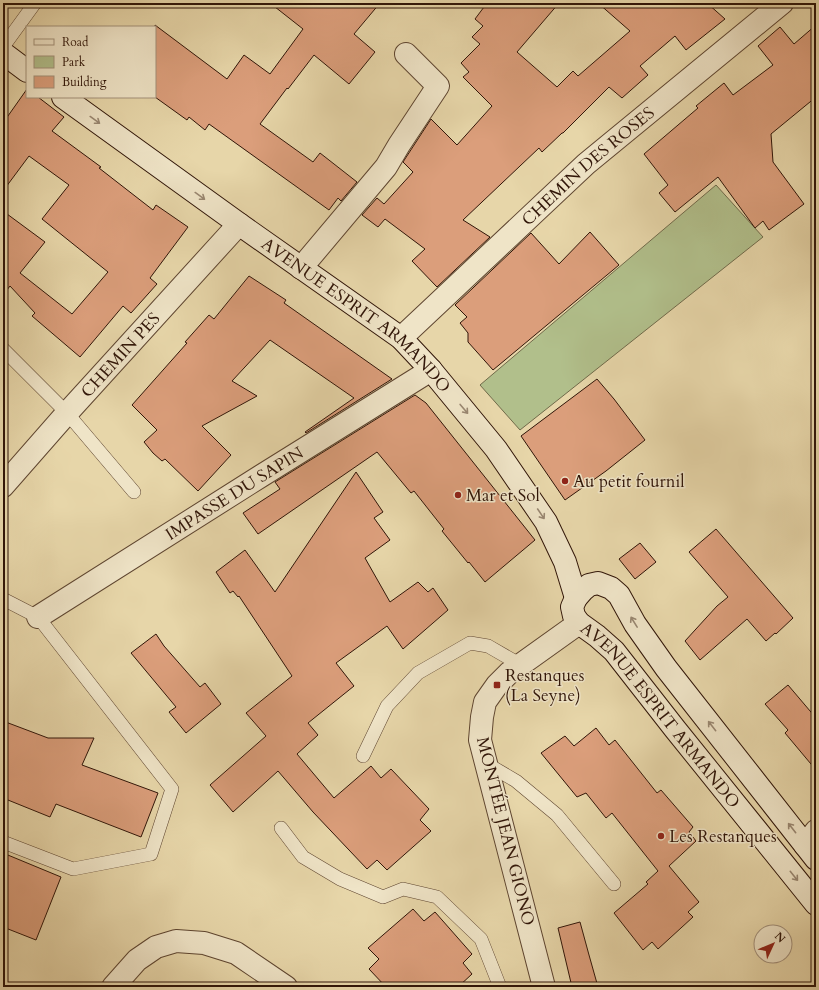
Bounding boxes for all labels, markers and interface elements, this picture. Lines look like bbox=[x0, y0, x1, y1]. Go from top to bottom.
legend bbox=[26, 26, 156, 98]
text: Road bbox=[62, 34, 89, 50]
text: Park bbox=[62, 54, 86, 70]
text: Building bbox=[62, 74, 107, 90]
street label: CHEMIN DES ROSES bbox=[517, 101, 659, 231]
one-way arrow bbox=[89, 116, 100, 124]
one-way arrow bbox=[195, 192, 206, 200]
street label: AVENUE ESPRIT ARMANDO bbox=[257, 232, 456, 397]
street label: CHEMIN PES bbox=[76, 307, 165, 403]
one-way arrow bbox=[459, 404, 468, 415]
street label: IMPASSE DU SAPIN bbox=[161, 441, 308, 546]
place label: Au petit fournil bbox=[573, 470, 685, 493]
marker: Au petit fournil bbox=[560, 476, 570, 486]
place label: Mar et Sol bbox=[466, 484, 540, 507]
marker: Mar et Sol bbox=[453, 490, 463, 500]
one-way arrow bbox=[537, 508, 545, 519]
one-way arrow bbox=[630, 616, 638, 628]
street label: AVENUE ESPRIT ARMANDO bbox=[576, 617, 745, 813]
place label: Restanques (La Seyne) bbox=[505, 664, 585, 707]
marker: Restanques (La Seyne) bbox=[492, 680, 502, 690]
one-way arrow bbox=[707, 721, 716, 732]
street label: MONTÉE JEAN GIONO bbox=[471, 734, 540, 928]
one-way arrow bbox=[788, 823, 796, 834]
place label: Les Restanques bbox=[669, 825, 777, 848]
marker: Les Restanques bbox=[656, 831, 666, 841]
one-way arrow bbox=[789, 871, 798, 882]
north arrow bbox=[753, 924, 793, 964]
text: N bbox=[771, 929, 789, 946]

